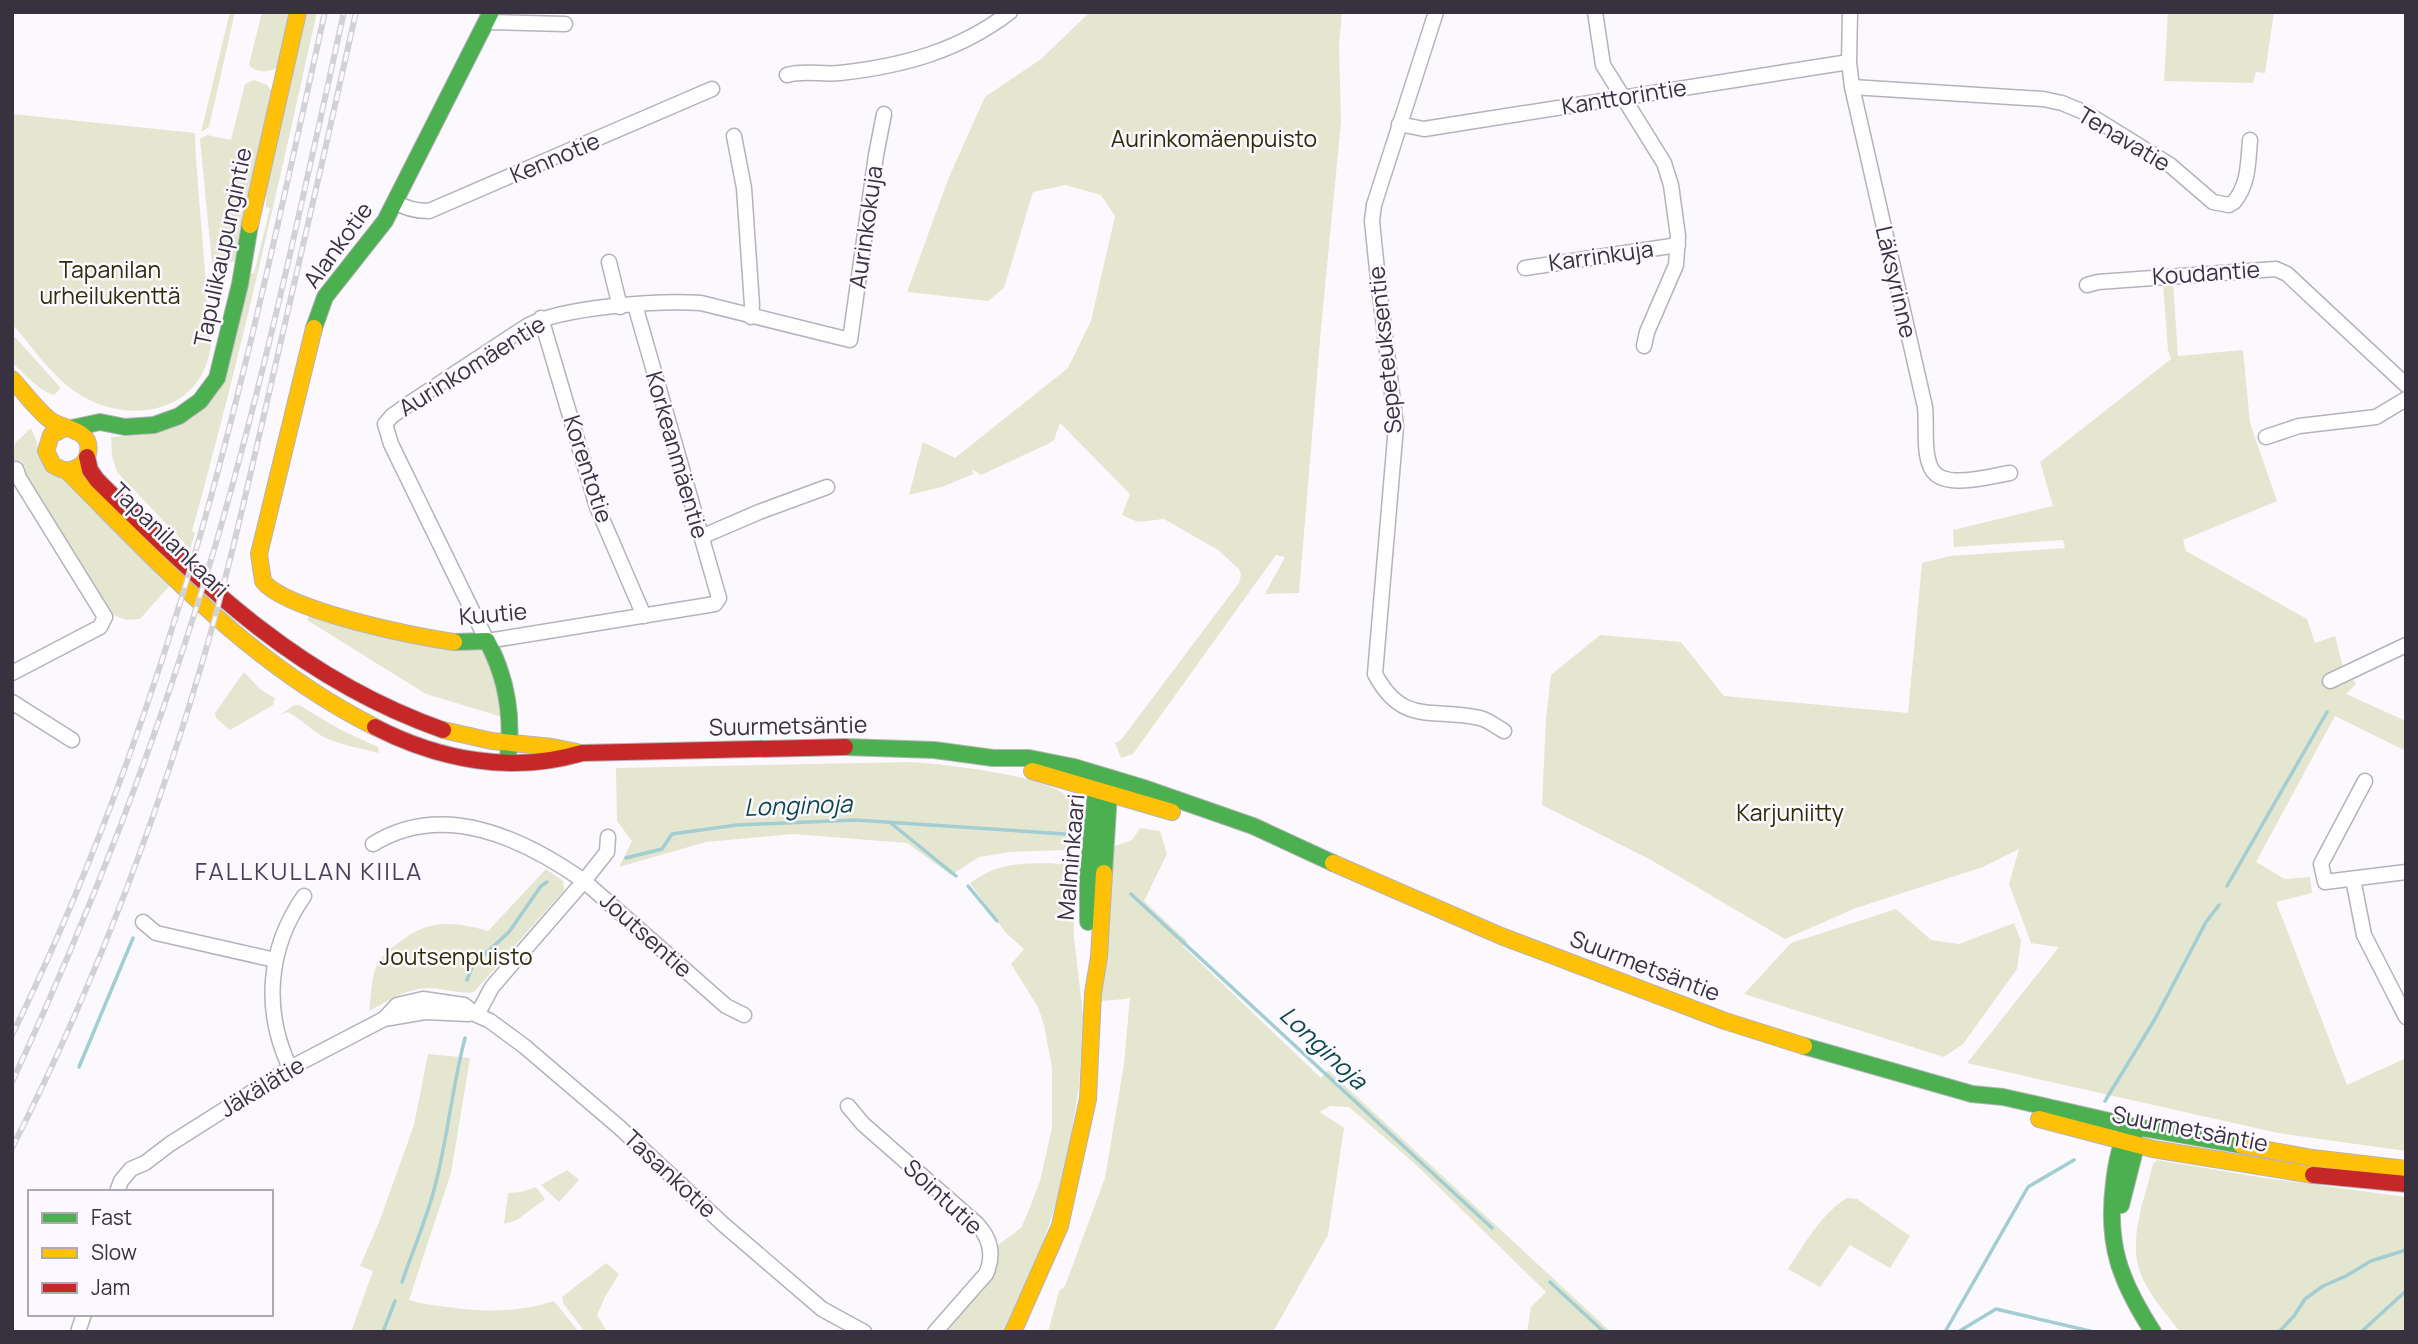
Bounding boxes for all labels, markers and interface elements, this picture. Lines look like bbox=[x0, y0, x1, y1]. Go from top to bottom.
street label: Kanttorintie bbox=[1559, 70, 1689, 122]
street label: Tenavatie bbox=[2072, 98, 2177, 178]
park label: Aurinkomäenpuisto bbox=[1111, 122, 1317, 154]
street label: Kennotie bbox=[505, 124, 604, 190]
street label: Tapulikaupungintie bbox=[185, 144, 259, 349]
street label: Aurinkokuja bbox=[841, 163, 889, 290]
street label: Alankotie bbox=[295, 195, 379, 294]
street label: Läksyrinne bbox=[1869, 223, 1925, 341]
street label: Karrinkuja bbox=[1546, 232, 1655, 278]
street label: Koudantie bbox=[2151, 252, 2261, 292]
park label: Tapanilan urheilukenttä bbox=[39, 253, 181, 311]
street label: Sepeteuksentie bbox=[1359, 265, 1409, 435]
street label: Aurinkomäentie bbox=[392, 307, 551, 423]
street label: Korkeanmäentie bbox=[639, 367, 717, 542]
street label: Korentotie bbox=[556, 411, 621, 527]
street label: Tapanilankaari bbox=[105, 475, 237, 604]
street label: Kuutie bbox=[458, 594, 528, 632]
street label: Suurmetsäntie bbox=[709, 708, 867, 742]
water label: Longinoja bbox=[743, 786, 854, 823]
street label: Malminkaari bbox=[1049, 792, 1091, 921]
park label: Karjuniitty bbox=[1736, 796, 1844, 828]
district label: FALLKULLAN KIILA bbox=[195, 854, 423, 887]
street label: Joutsentie bbox=[594, 884, 700, 984]
street label: Suurmetsäntie bbox=[1566, 922, 1725, 1008]
park label: Joutsenpuisto bbox=[379, 940, 533, 972]
water label: Longinoja bbox=[1273, 998, 1376, 1097]
street label: Jäkälätie bbox=[213, 1048, 310, 1124]
street label: Suurmetsäntie bbox=[2109, 1097, 2271, 1159]
street label: Tasankotie bbox=[617, 1122, 724, 1225]
street label: Sointutie bbox=[897, 1151, 990, 1241]
legend bbox=[28, 1190, 273, 1316]
text: Fast bbox=[91, 1203, 132, 1231]
text: Slow bbox=[91, 1238, 137, 1266]
text: Jam bbox=[91, 1273, 130, 1301]

